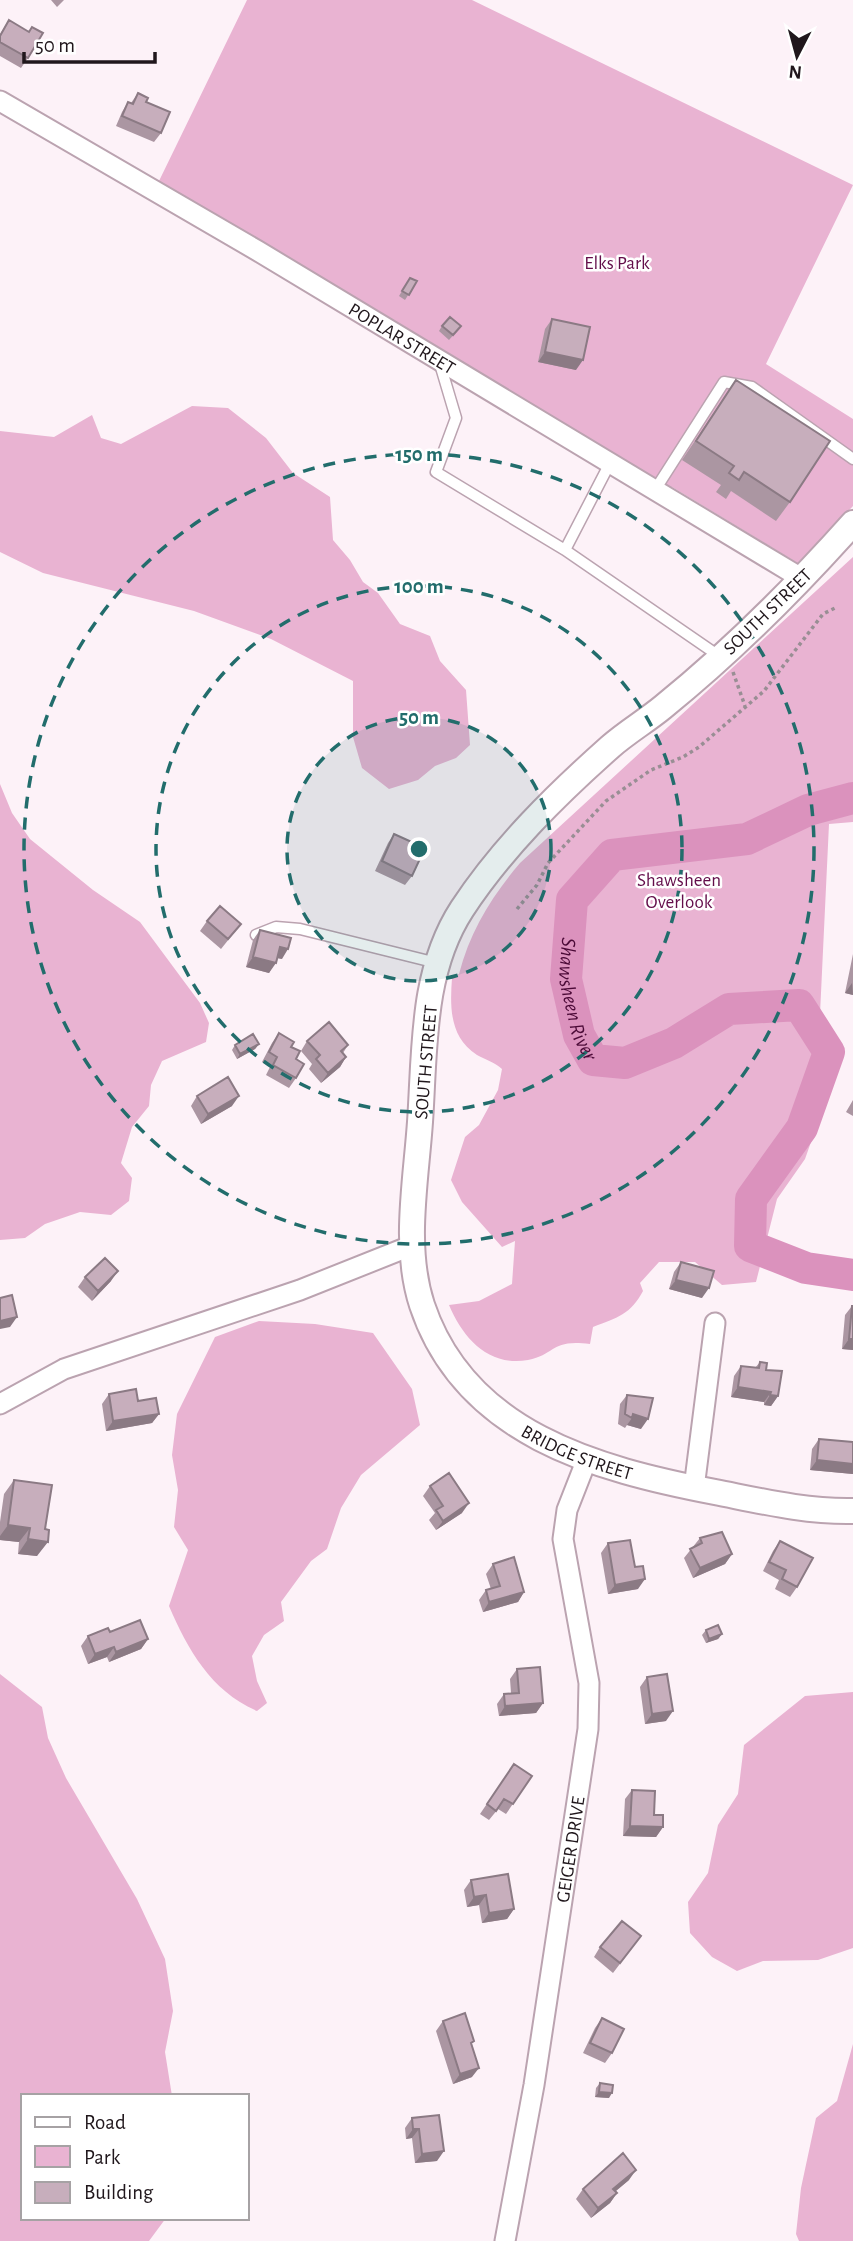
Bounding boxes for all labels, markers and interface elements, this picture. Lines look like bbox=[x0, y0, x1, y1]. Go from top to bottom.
scale bar bbox=[24, 21, 156, 65]
north arrow bbox=[762, 21, 832, 91]
text: 50 m bbox=[35, 35, 75, 56]
text: N bbox=[788, 61, 803, 82]
park label: Elks Park bbox=[584, 254, 650, 273]
street label: POPLAR STREET bbox=[345, 300, 458, 378]
text: 150 m bbox=[395, 444, 443, 465]
street label: SOUTH STREET bbox=[720, 565, 816, 659]
text: 100 m bbox=[394, 576, 444, 597]
text: 50 m bbox=[399, 707, 439, 728]
centre of rings bbox=[407, 837, 431, 861]
park label: Shawsheen Overlook bbox=[637, 871, 721, 912]
water label: Shawsheen River bbox=[555, 937, 602, 1065]
street label: SOUTH STREET bbox=[412, 1004, 441, 1120]
street label: BRIDGE STREET bbox=[518, 1422, 635, 1484]
street label: GEIGER DRIVE bbox=[554, 1795, 589, 1904]
legend bbox=[21, 2094, 248, 2220]
text: Road bbox=[84, 2112, 126, 2133]
text: Park bbox=[84, 2147, 121, 2168]
text: Building bbox=[84, 2182, 154, 2203]

